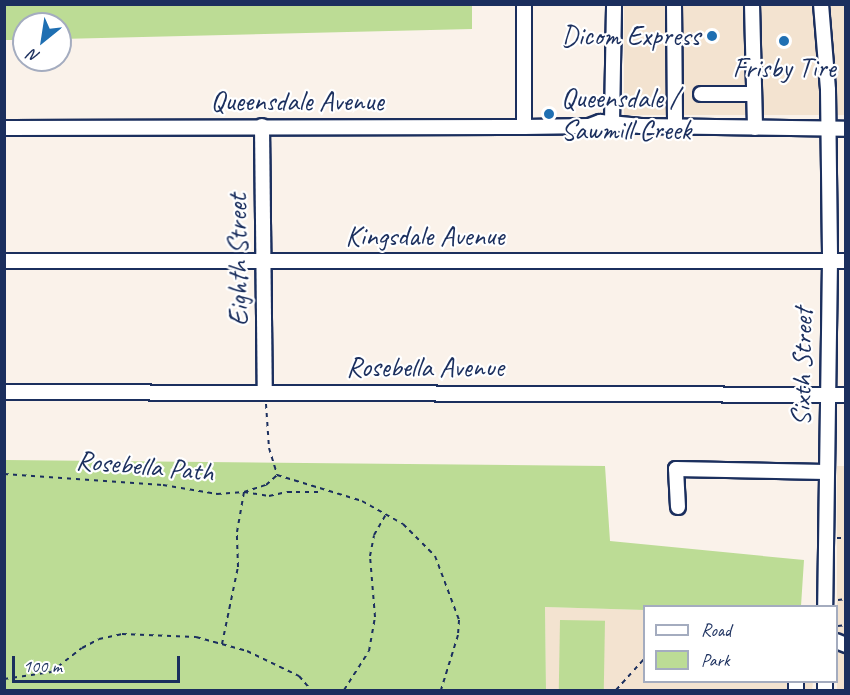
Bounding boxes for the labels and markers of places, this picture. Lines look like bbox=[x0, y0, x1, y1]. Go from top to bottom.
place label: Dicom Express bbox=[561, 19, 700, 53]
marker: Dicom Express bbox=[705, 29, 719, 43]
marker: Frisby Tire bbox=[777, 34, 791, 48]
place label: Frisby Tire bbox=[732, 51, 836, 85]
place label: Queensdale / Sawmill Creek bbox=[561, 81, 691, 147]
marker: Queensdale / Sawmill Creek bbox=[542, 107, 556, 121]

